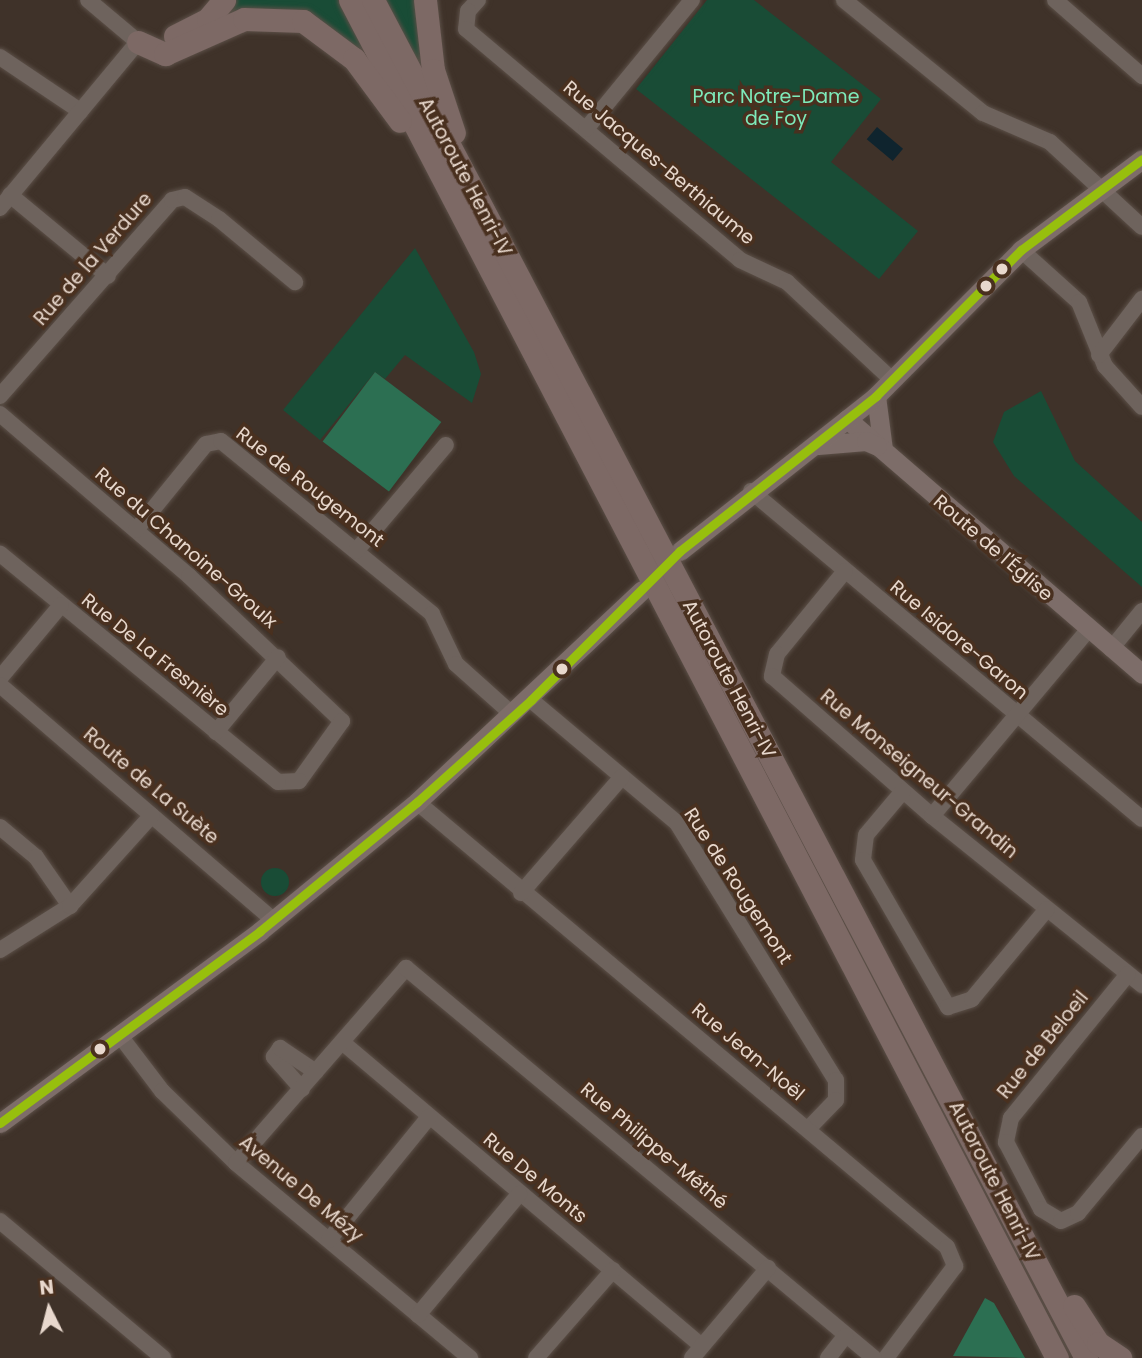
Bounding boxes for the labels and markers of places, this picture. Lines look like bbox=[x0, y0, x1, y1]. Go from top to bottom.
unlabelled marker bbox=[995, 262, 1009, 276]
unlabelled marker bbox=[979, 279, 993, 293]
unlabelled marker bbox=[555, 662, 569, 676]
unlabelled marker bbox=[93, 1042, 107, 1056]

